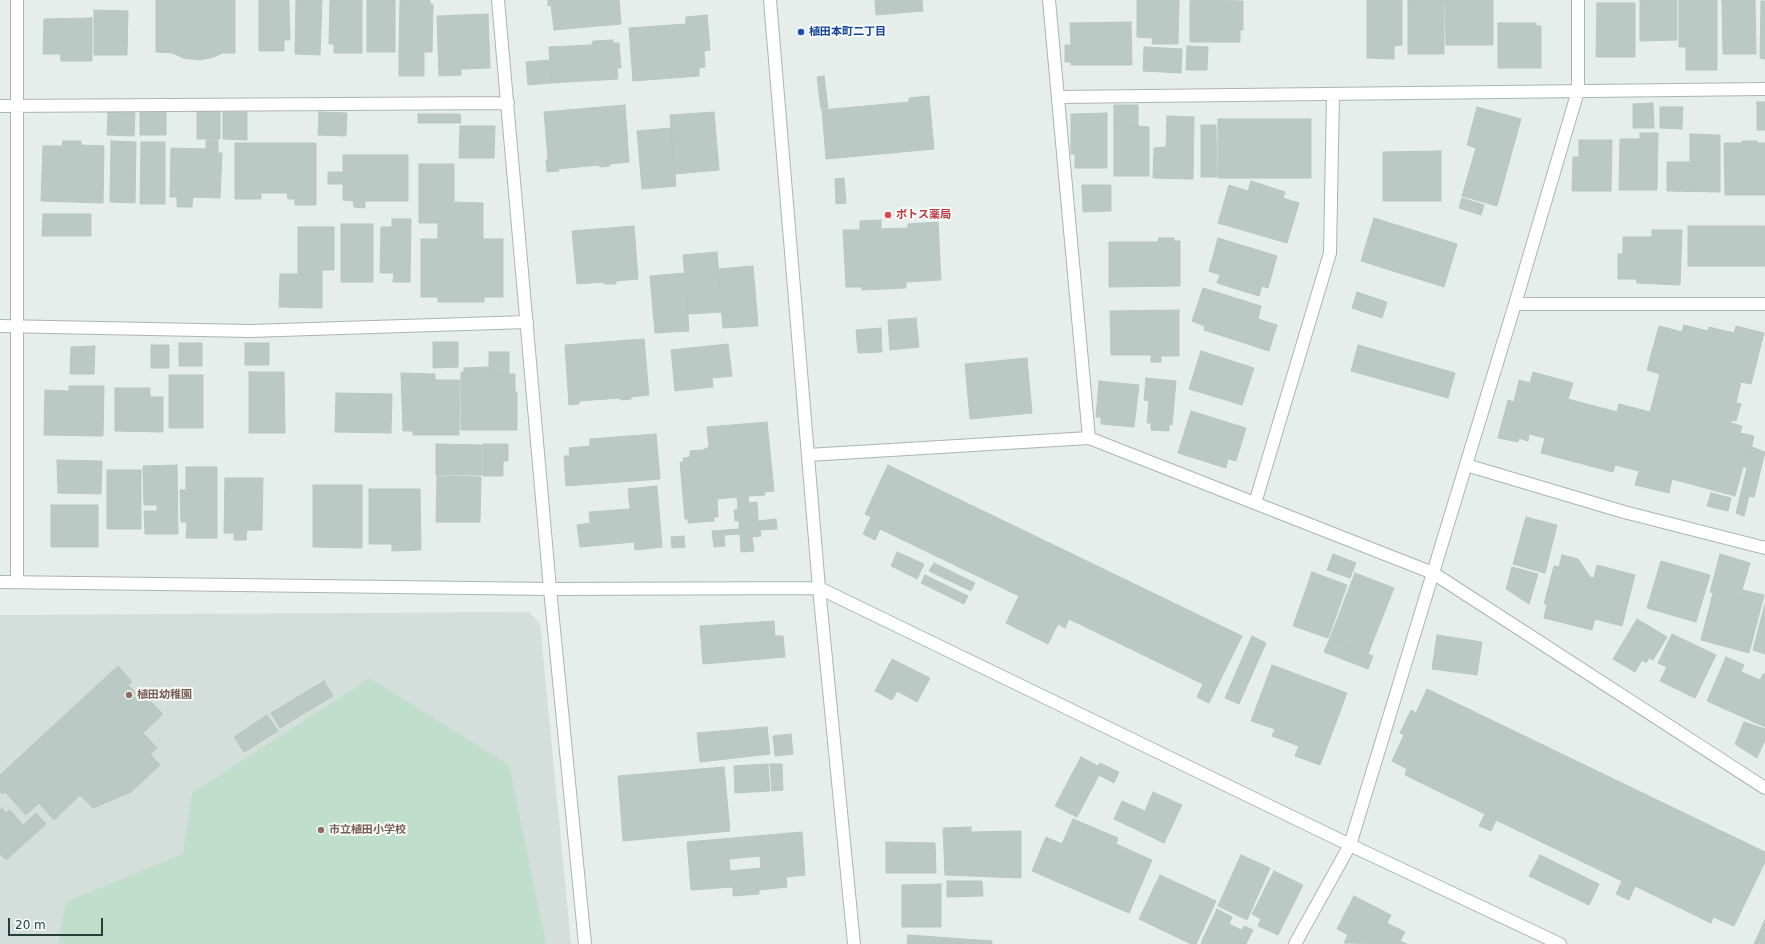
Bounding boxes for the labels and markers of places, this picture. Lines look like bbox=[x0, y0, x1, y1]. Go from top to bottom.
place label: 植田本町二丁目 bbox=[809, 25, 886, 39]
marker: 植田本町二丁目 bbox=[796, 27, 806, 37]
place label: ポトス薬局 bbox=[896, 208, 951, 222]
marker: ポトス薬局 bbox=[883, 210, 893, 220]
place label: 植田幼稚園 bbox=[137, 688, 192, 702]
marker: 植田幼稚園 bbox=[124, 690, 134, 700]
place label: 市立植田小学校 bbox=[329, 823, 406, 837]
marker: 市立植田小学校 bbox=[316, 825, 326, 835]

